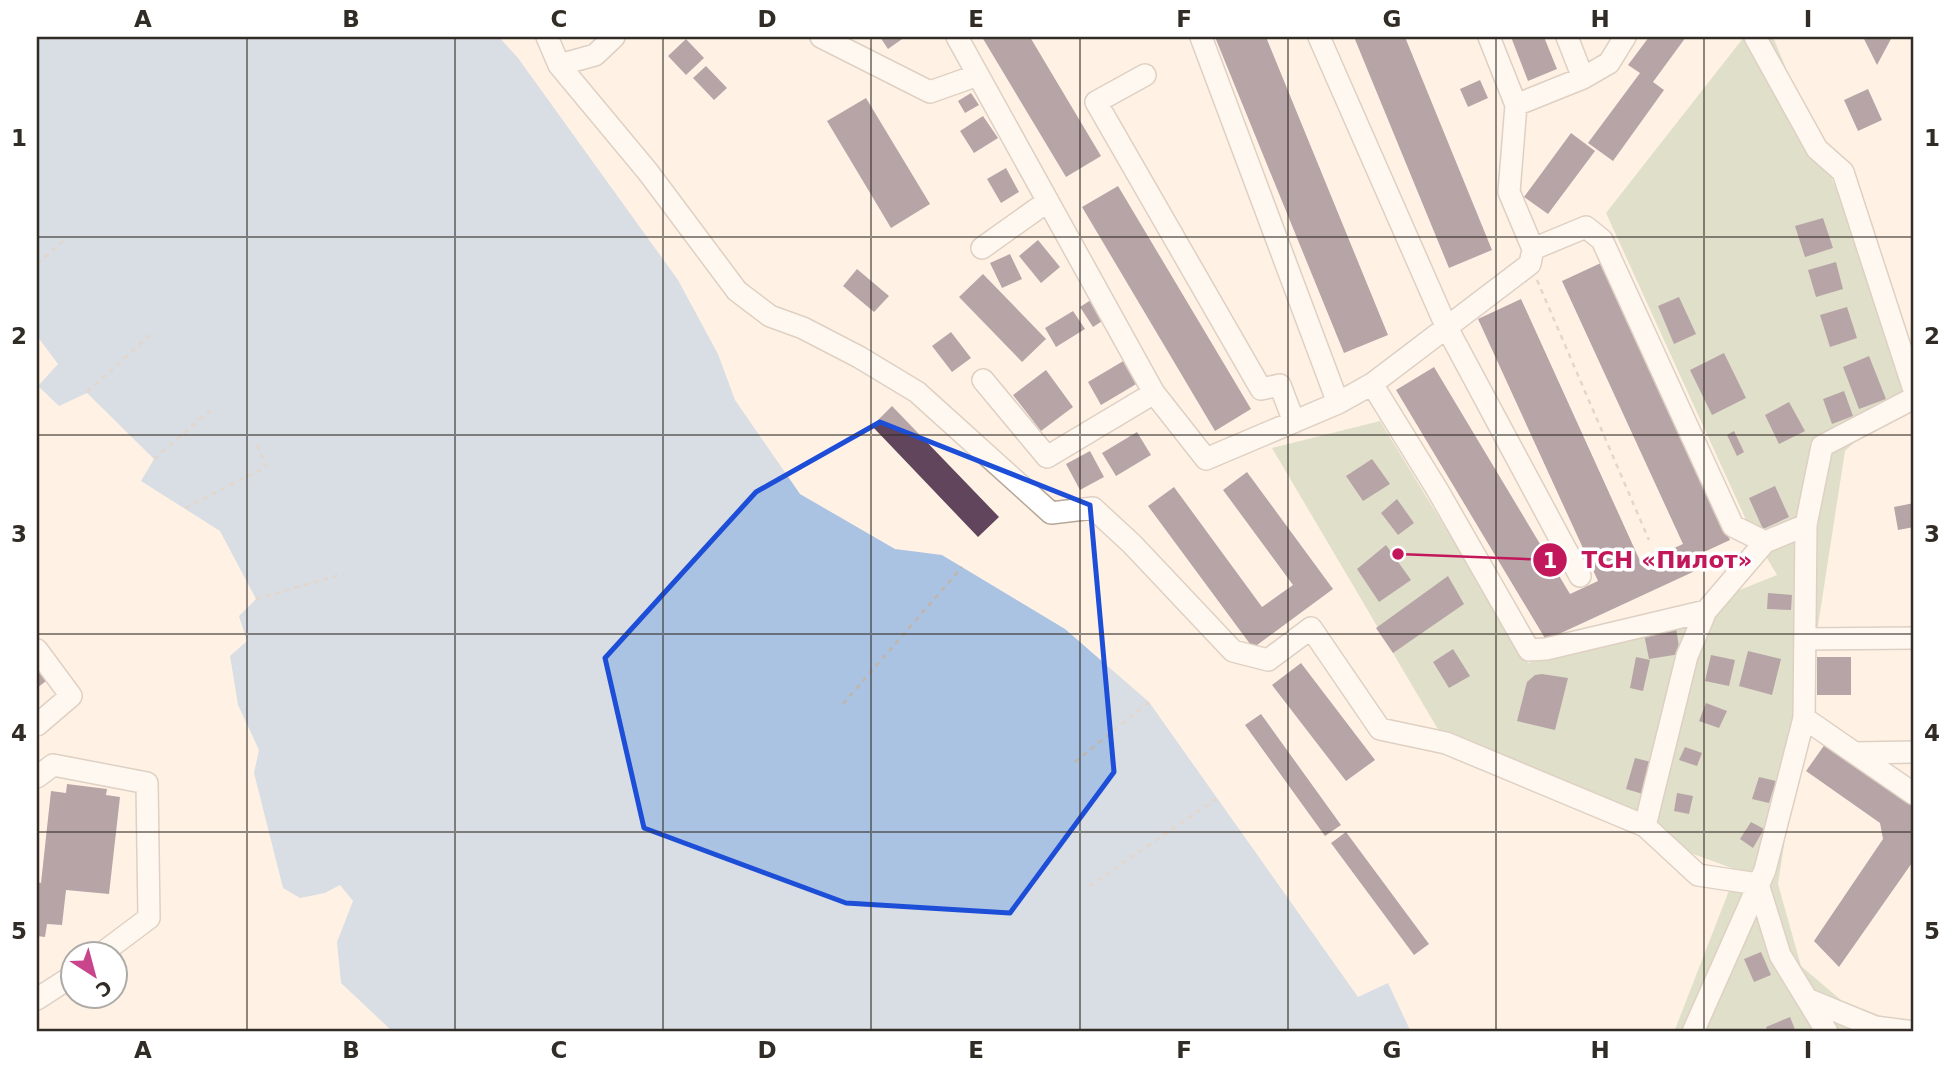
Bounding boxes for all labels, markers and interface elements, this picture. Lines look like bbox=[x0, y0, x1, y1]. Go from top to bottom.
text: A bbox=[134, 6, 152, 32]
text: B bbox=[342, 6, 360, 32]
text: C bbox=[551, 6, 567, 32]
text: D bbox=[757, 6, 777, 32]
text: E bbox=[968, 6, 984, 32]
text: F bbox=[1176, 6, 1192, 32]
text: G bbox=[1383, 6, 1401, 32]
text: H bbox=[1590, 6, 1610, 32]
text: I bbox=[1804, 6, 1812, 32]
text: 1 bbox=[11, 125, 27, 151]
text: 1 bbox=[1924, 125, 1940, 151]
text: 2 bbox=[11, 323, 27, 349]
text: 2 bbox=[1924, 323, 1940, 349]
text: 3 bbox=[11, 521, 27, 547]
text: 3 bbox=[1924, 521, 1940, 547]
callout: ТСН «Пилот» bbox=[1533, 538, 1767, 582]
text: ТСН «Пилот» bbox=[1582, 547, 1752, 573]
text: 1 bbox=[1543, 549, 1557, 573]
text: 4 bbox=[11, 720, 27, 746]
text: 4 bbox=[1924, 720, 1940, 746]
text: 5 bbox=[11, 918, 27, 944]
text: 5 bbox=[1924, 918, 1940, 944]
north arrow bbox=[60, 940, 130, 1010]
text: С bbox=[92, 976, 116, 1002]
text: A bbox=[134, 1037, 152, 1063]
text: B bbox=[342, 1037, 360, 1063]
text: C bbox=[551, 1037, 567, 1063]
text: D bbox=[757, 1037, 777, 1063]
text: E bbox=[968, 1037, 984, 1063]
text: F bbox=[1176, 1037, 1192, 1063]
text: G bbox=[1383, 1037, 1401, 1063]
text: H bbox=[1590, 1037, 1610, 1063]
text: I bbox=[1804, 1037, 1812, 1063]

